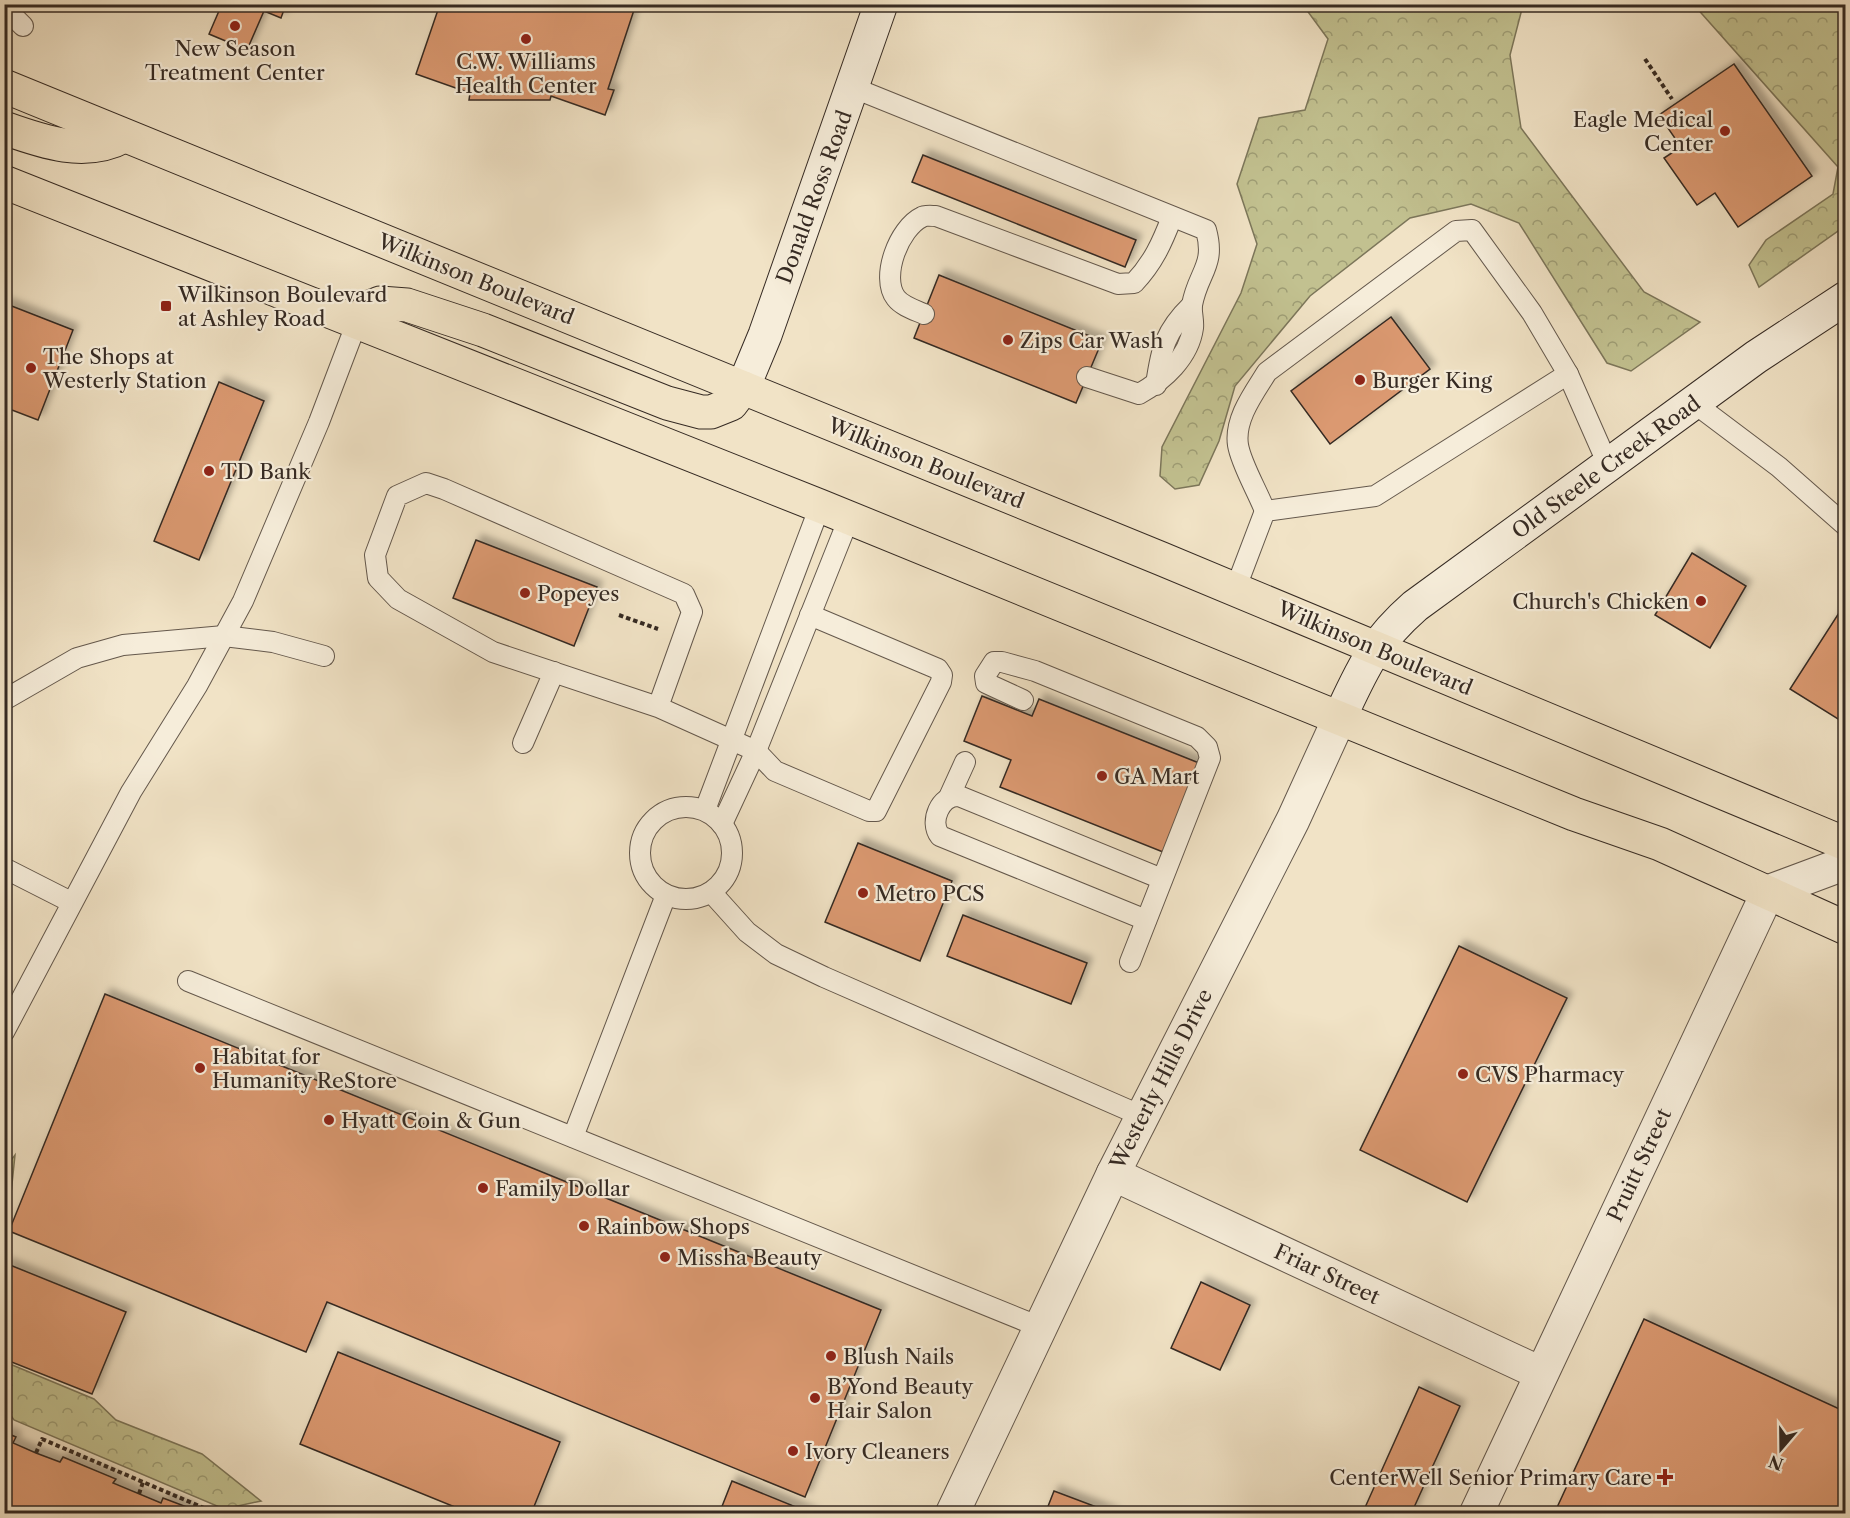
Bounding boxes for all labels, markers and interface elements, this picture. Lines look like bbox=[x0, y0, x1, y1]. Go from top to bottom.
marker: New Season Treatment Center bbox=[228, 19, 242, 33]
marker: C.W. Williams Health Center bbox=[519, 32, 533, 46]
place label: New Season Treatment Center bbox=[145, 36, 325, 85]
place label: C.W. Williams Health Center bbox=[455, 49, 597, 98]
street label: Donald Ross Road bbox=[771, 107, 857, 287]
place label: Eagle Medical Center bbox=[1573, 107, 1713, 156]
marker: Eagle Medical Center bbox=[1718, 124, 1732, 138]
street label: Wilkinson Boulevard bbox=[373, 228, 578, 330]
place label: Wilkinson Boulevard at Ashley Road bbox=[177, 282, 388, 331]
marker: Wilkinson Boulevard at Ashley Road bbox=[159, 299, 173, 313]
place label: Zips Car Wash bbox=[1020, 328, 1163, 353]
marker: Zips Car Wash bbox=[1001, 333, 1015, 347]
place label: The Shops at Westerly Station bbox=[42, 344, 207, 393]
marker: The Shops at Westerly Station bbox=[24, 361, 38, 375]
place label: Burger King bbox=[1372, 368, 1493, 393]
marker: Burger King bbox=[1353, 373, 1367, 387]
street label: Old Steele Creek Road bbox=[1507, 390, 1705, 544]
street label: Wilkinson Boulevard bbox=[823, 412, 1028, 514]
place label: TD Bank bbox=[221, 459, 311, 484]
marker: TD Bank bbox=[202, 464, 216, 478]
place label: Popeyes bbox=[537, 581, 620, 606]
marker: Popeyes bbox=[518, 586, 532, 600]
place label: Church's Chicken bbox=[1512, 589, 1689, 614]
marker: Church's Chicken bbox=[1694, 594, 1708, 608]
street label: Wilkinson Boulevard bbox=[1273, 595, 1476, 700]
place label: GA Mart bbox=[1114, 764, 1200, 789]
marker: GA Mart bbox=[1095, 769, 1109, 783]
place label: Metro PCS bbox=[875, 881, 985, 906]
marker: Metro PCS bbox=[856, 886, 870, 900]
street label: Westerly Hills Drive bbox=[1104, 985, 1217, 1174]
place label: Habitat for Humanity ReStore bbox=[212, 1044, 397, 1093]
marker: Habitat for Humanity ReStore bbox=[193, 1061, 207, 1075]
place label: CVS Pharmacy bbox=[1475, 1062, 1624, 1087]
marker: CVS Pharmacy bbox=[1456, 1067, 1470, 1081]
street label: Pruitt Street bbox=[1602, 1104, 1676, 1226]
place label: Hyatt Coin & Gun bbox=[341, 1108, 521, 1133]
marker: Hyatt Coin & Gun bbox=[322, 1113, 336, 1127]
place label: Family Dollar bbox=[495, 1176, 630, 1201]
marker: Family Dollar bbox=[476, 1181, 490, 1195]
place label: Rainbow Shops bbox=[596, 1214, 750, 1239]
marker: Rainbow Shops bbox=[577, 1219, 591, 1233]
street label: Friar Street bbox=[1270, 1239, 1384, 1310]
place label: Missha Beauty bbox=[677, 1245, 822, 1270]
marker: Missha Beauty bbox=[658, 1250, 672, 1264]
place label: Blush Nails bbox=[843, 1344, 954, 1369]
marker: Blush Nails bbox=[824, 1349, 838, 1363]
place label: B’Yond Beauty Hair Salon bbox=[827, 1374, 974, 1423]
marker: B’Yond Beauty Hair Salon bbox=[808, 1391, 822, 1405]
north arrow bbox=[1751, 1419, 1811, 1479]
place label: Ivory Cleaners bbox=[805, 1439, 950, 1464]
marker: Ivory Cleaners bbox=[786, 1444, 800, 1458]
text: N bbox=[1766, 1451, 1786, 1475]
place label: CenterWell Senior Primary Care bbox=[1329, 1465, 1652, 1490]
marker: CenterWell Senior Primary Care bbox=[1656, 1468, 1674, 1486]

